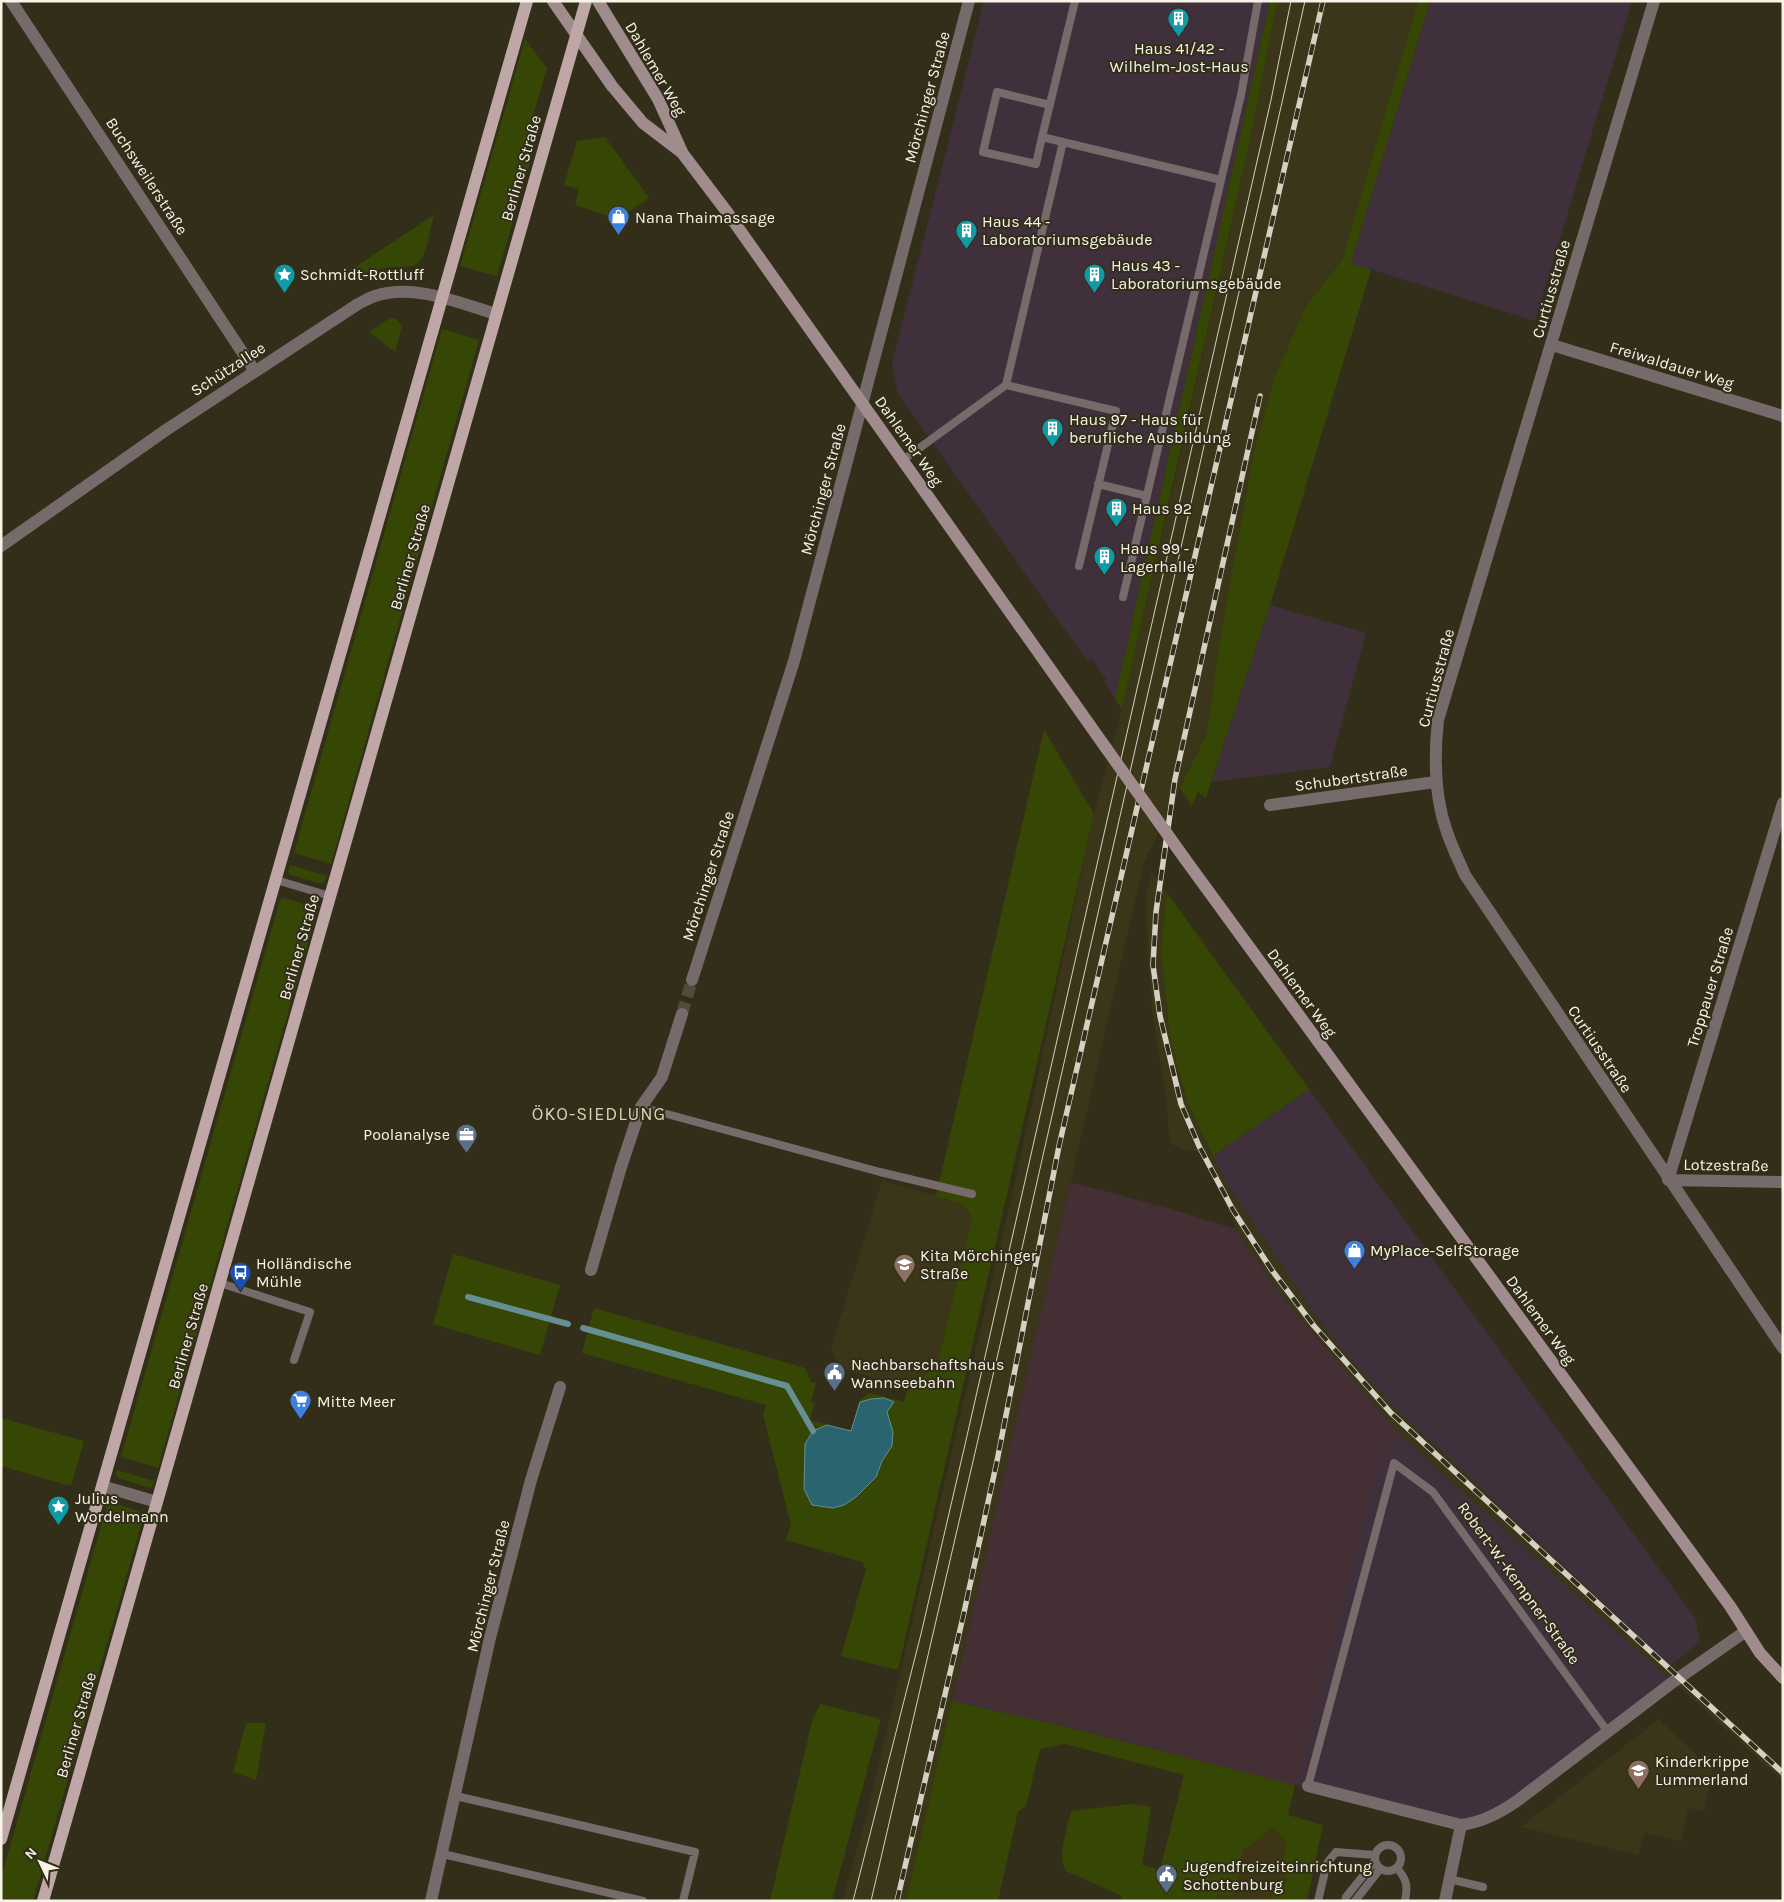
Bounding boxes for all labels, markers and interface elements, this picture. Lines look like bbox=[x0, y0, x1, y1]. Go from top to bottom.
building icon: Haus 41/42 - Wilhelm-Jost-Haus bbox=[1167, 7, 1191, 38]
street label: Dahlemer Weg bbox=[621, 19, 691, 119]
street label: Mörchinger Straße bbox=[900, 29, 954, 165]
place label: Haus 41/42 - Wilhelm-Jost-Haus bbox=[1109, 39, 1249, 76]
street label: Berliner Straße bbox=[497, 113, 545, 223]
street label: Buchsweilerstraße bbox=[102, 114, 192, 238]
shop icon: Nana Thaimassage bbox=[607, 205, 631, 236]
place label: Nana Thaimassage bbox=[635, 208, 775, 227]
place label: Haus 44 - Laboratoriumsgebäude bbox=[982, 212, 1152, 249]
building icon: Haus 44 - Laboratoriumsgebäude bbox=[954, 218, 978, 249]
street label: Curtiusstraße bbox=[1528, 238, 1574, 340]
place label: Haus 43 - Laboratoriumsgebäude bbox=[1111, 256, 1281, 293]
place icon: Schmidt-Rottluff bbox=[272, 262, 296, 293]
building icon: Haus 43 - Laboratoriumsgebäude bbox=[1083, 262, 1107, 293]
place label: Schmidt-Rottluff bbox=[300, 265, 425, 284]
street label: Freiwaldauer Weg bbox=[1608, 337, 1736, 393]
street label: Schützallee bbox=[187, 338, 269, 400]
street label: Dahlemer Weg bbox=[871, 392, 947, 490]
place label: Haus 97 - Haus für berufliche Ausbildung bbox=[1069, 410, 1231, 447]
building icon: Haus 97 - Haus für berufliche Ausbildung bbox=[1041, 416, 1065, 447]
street label: Mörchinger Straße bbox=[796, 421, 850, 557]
building icon: Haus 92 bbox=[1104, 496, 1128, 527]
place label: Haus 92 bbox=[1132, 499, 1192, 518]
street label: Berliner Straße bbox=[386, 502, 434, 612]
place label: Haus 99 - Lagerhalle bbox=[1120, 539, 1195, 576]
building icon: Haus 99 - Lagerhalle bbox=[1092, 545, 1116, 576]
street label: Curtiusstraße bbox=[1414, 627, 1458, 729]
street label: Schubertstraße bbox=[1293, 761, 1409, 795]
street label: Mörchinger Straße bbox=[678, 809, 738, 943]
street label: Berliner Straße bbox=[275, 892, 323, 1002]
street label: Troppauer Straße bbox=[1683, 925, 1737, 1049]
street label: Dahlemer Weg bbox=[1263, 945, 1341, 1041]
street label: Curtiusstraße bbox=[1564, 1002, 1636, 1096]
district label: ÖKO-SIEDLUNG bbox=[532, 1103, 666, 1125]
office icon: Poolanalyse bbox=[454, 1122, 478, 1153]
place label: Poolanalyse bbox=[363, 1125, 450, 1144]
street label: Lotzestraße bbox=[1683, 1155, 1769, 1175]
shop icon: MyPlace-SelfStorage bbox=[1342, 1238, 1366, 1269]
place label: MyPlace-SelfStorage bbox=[1370, 1241, 1519, 1260]
place label: Kita Mörchinger Straße bbox=[920, 1246, 1037, 1283]
school or university icon: Kita Mörchinger Straße bbox=[892, 1252, 916, 1283]
place label: Holländische Mühle bbox=[256, 1254, 352, 1291]
bus stop icon: Holländische Mühle bbox=[228, 1260, 252, 1291]
street label: Dahlemer Weg bbox=[1502, 1272, 1580, 1368]
street label: Berliner Straße bbox=[164, 1281, 212, 1391]
place label: Nachbarschaftshaus Wannseebahn bbox=[851, 1355, 1004, 1392]
public building icon: Nachbarschaftshaus Wannseebahn bbox=[823, 1361, 847, 1392]
supermarket icon: Mitte Meer bbox=[289, 1389, 313, 1420]
place label: Mitte Meer bbox=[317, 1392, 395, 1411]
place label: Julius Wordelmann bbox=[75, 1489, 169, 1526]
place icon: Julius Wordelmann bbox=[47, 1495, 71, 1526]
street label: Robert-W.-Kempner-Straße bbox=[1454, 1498, 1584, 1668]
street label: Mörchinger Straße bbox=[462, 1518, 514, 1654]
street label: Berliner Straße bbox=[52, 1670, 100, 1780]
place label: Kinderkrippe Lummerland bbox=[1655, 1752, 1749, 1789]
school or university icon: Kinderkrippe Lummerland bbox=[1627, 1758, 1651, 1789]
north arrow bbox=[15, 1837, 65, 1887]
text: N bbox=[21, 1844, 41, 1863]
place label: Jugendfreizeiteinrichtung Schottenburg bbox=[1183, 1857, 1372, 1894]
public building icon: Jugendfreizeiteinrichtung Schottenburg bbox=[1155, 1863, 1179, 1894]

